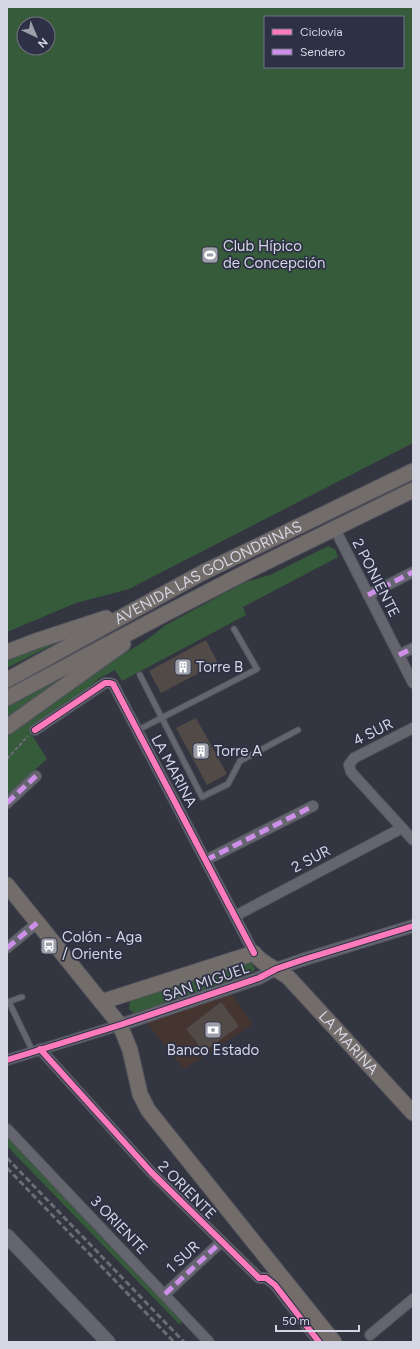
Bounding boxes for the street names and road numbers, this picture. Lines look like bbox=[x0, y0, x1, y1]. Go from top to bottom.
street label: AVENIDA LAS GOLONDRINAS bbox=[111, 517, 305, 628]
street label: 2 PONIENTE bbox=[349, 536, 403, 620]
street label: 4 SUR bbox=[350, 714, 396, 750]
street label: LA MARINA bbox=[147, 732, 201, 810]
street label: 2 SUR bbox=[289, 841, 333, 877]
street label: SAN MIGUEL bbox=[160, 959, 252, 1005]
street label: LA MARINA bbox=[315, 1007, 382, 1078]
street label: 2 ORIENTE bbox=[154, 1157, 220, 1223]
street label: 3 ORIENTE bbox=[87, 1192, 151, 1258]
street label: 1 SUR bbox=[163, 1237, 203, 1277]

